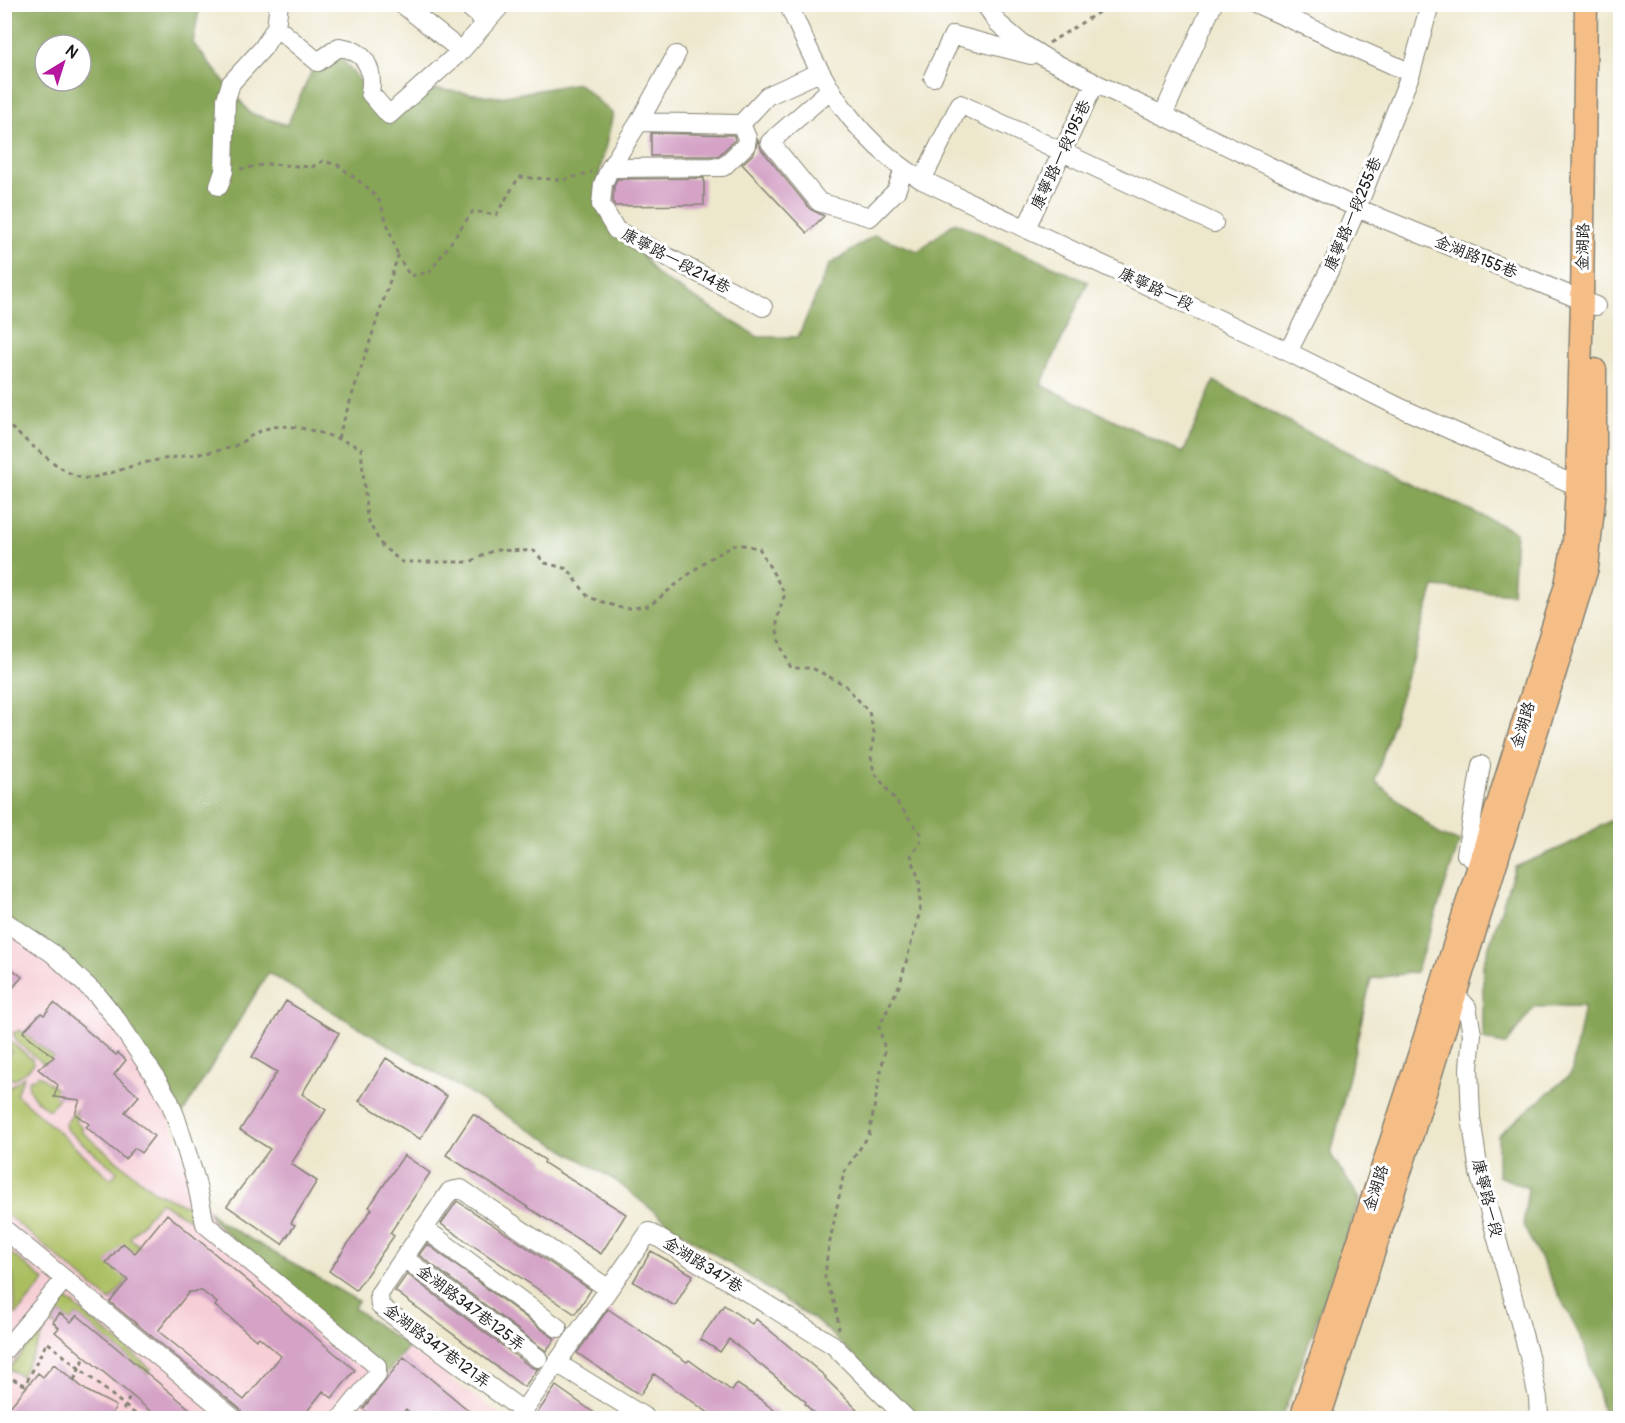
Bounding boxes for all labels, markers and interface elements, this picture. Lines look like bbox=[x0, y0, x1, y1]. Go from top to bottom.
north arrow bbox=[33, 33, 93, 93]
text: N bbox=[61, 41, 82, 63]
street label: 康寧路一段195巷 bbox=[1027, 97, 1095, 213]
street label: 康寧路一段255巷 bbox=[1320, 154, 1386, 274]
street label: 金湖路 bbox=[1573, 223, 1593, 271]
street label: 康寧路一段214巷 bbox=[618, 224, 734, 298]
street label: 金湖路155巷 bbox=[1432, 231, 1520, 283]
street label: 康寧路一段 bbox=[1116, 263, 1196, 315]
street label: 金湖路 bbox=[1506, 699, 1540, 751]
street label: 康寧路一段 bbox=[1468, 1157, 1506, 1239]
street label: 金湖路 bbox=[1359, 1162, 1393, 1214]
street label: 金湖路347巷 bbox=[659, 1232, 747, 1298]
street label: 金湖路347巷125弄 bbox=[413, 1261, 529, 1355]
street label: 金湖路347巷121弄 bbox=[380, 1299, 494, 1393]

